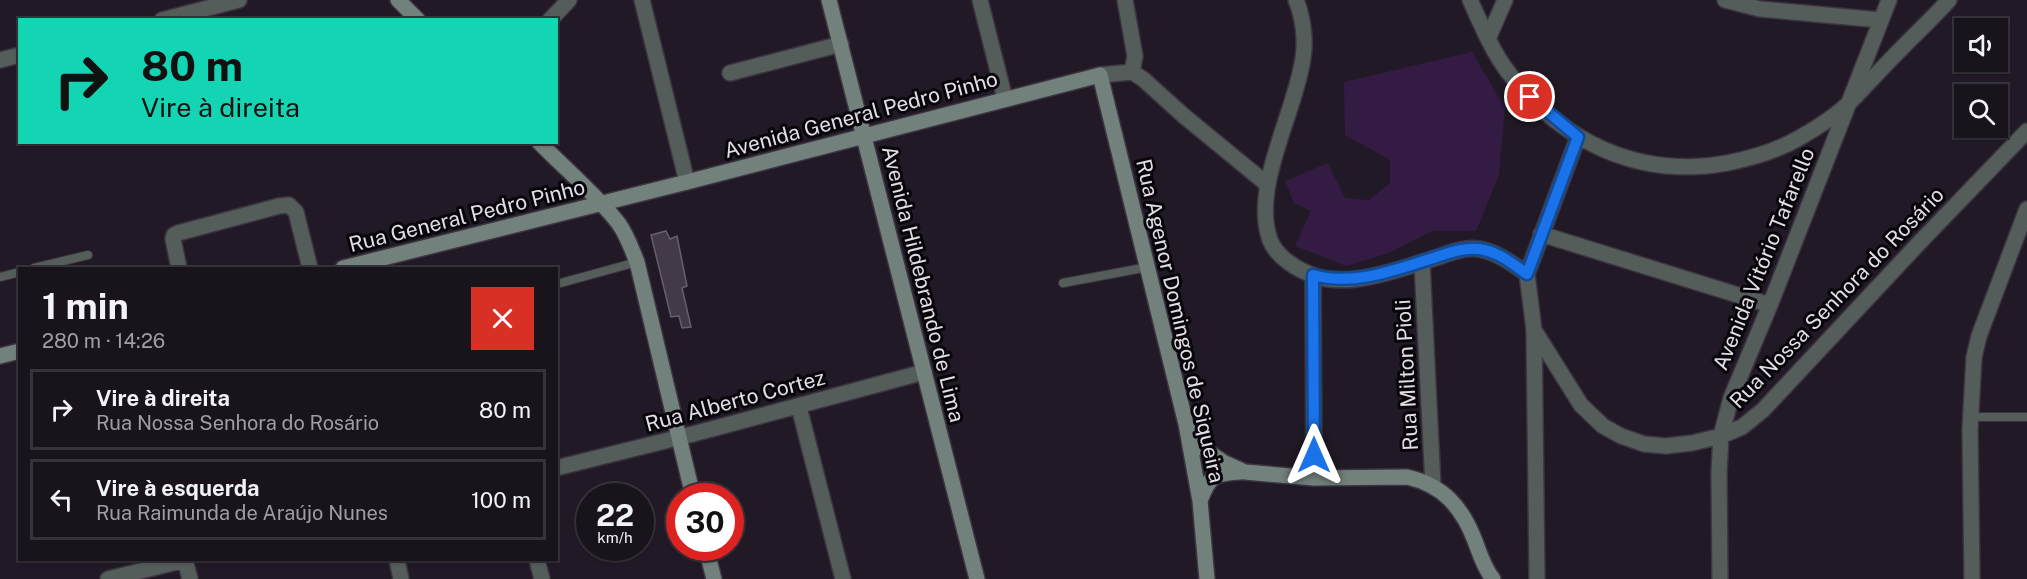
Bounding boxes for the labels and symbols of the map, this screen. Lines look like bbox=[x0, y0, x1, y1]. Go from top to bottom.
street label: Avenida General Pedro Pinho bbox=[721, 66, 1000, 163]
pin bbox=[1504, 71, 1555, 122]
street label: Avenida Hildebrando de Lima bbox=[877, 143, 970, 425]
street label: Avenida Vitório Tafarello bbox=[1707, 144, 1820, 374]
street label: Rua Agenor Domingos de Siqueira bbox=[1131, 157, 1230, 485]
street label: Rua General Pedro Pinho bbox=[346, 174, 588, 257]
street label: Rua Nossa Senhora do Rosário bbox=[1724, 182, 1949, 413]
street label: Rua Milton Pioli bbox=[1390, 299, 1423, 451]
street label: Rua Alberto Cortez bbox=[642, 365, 827, 437]
position arrow bbox=[1282, 423, 1346, 487]
speed limit sign: 30 bbox=[666, 483, 744, 561]

